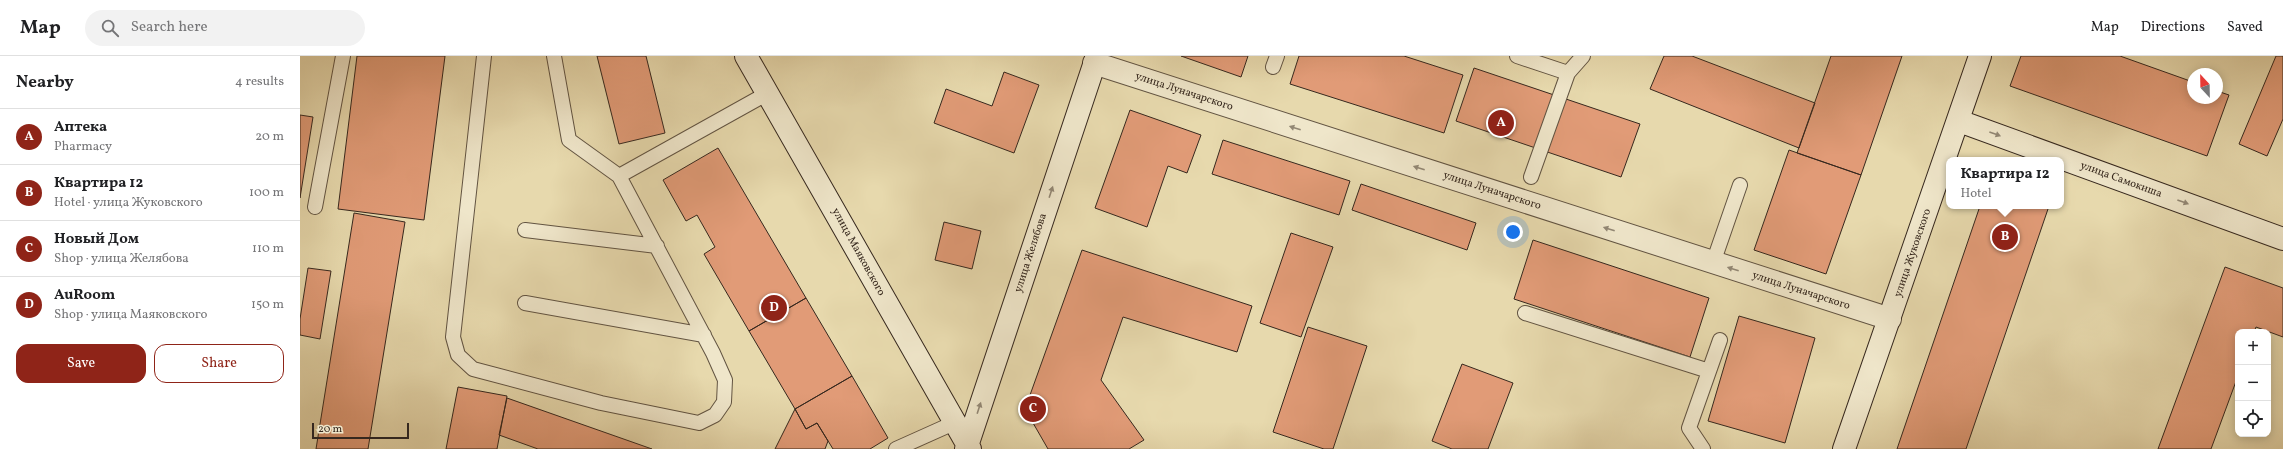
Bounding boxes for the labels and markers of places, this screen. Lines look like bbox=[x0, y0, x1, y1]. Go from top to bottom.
pin: A bbox=[1488, 108, 1514, 138]
pin: B bbox=[1992, 222, 2018, 252]
pin: D bbox=[761, 293, 787, 323]
pin: C bbox=[1020, 394, 1046, 424]

